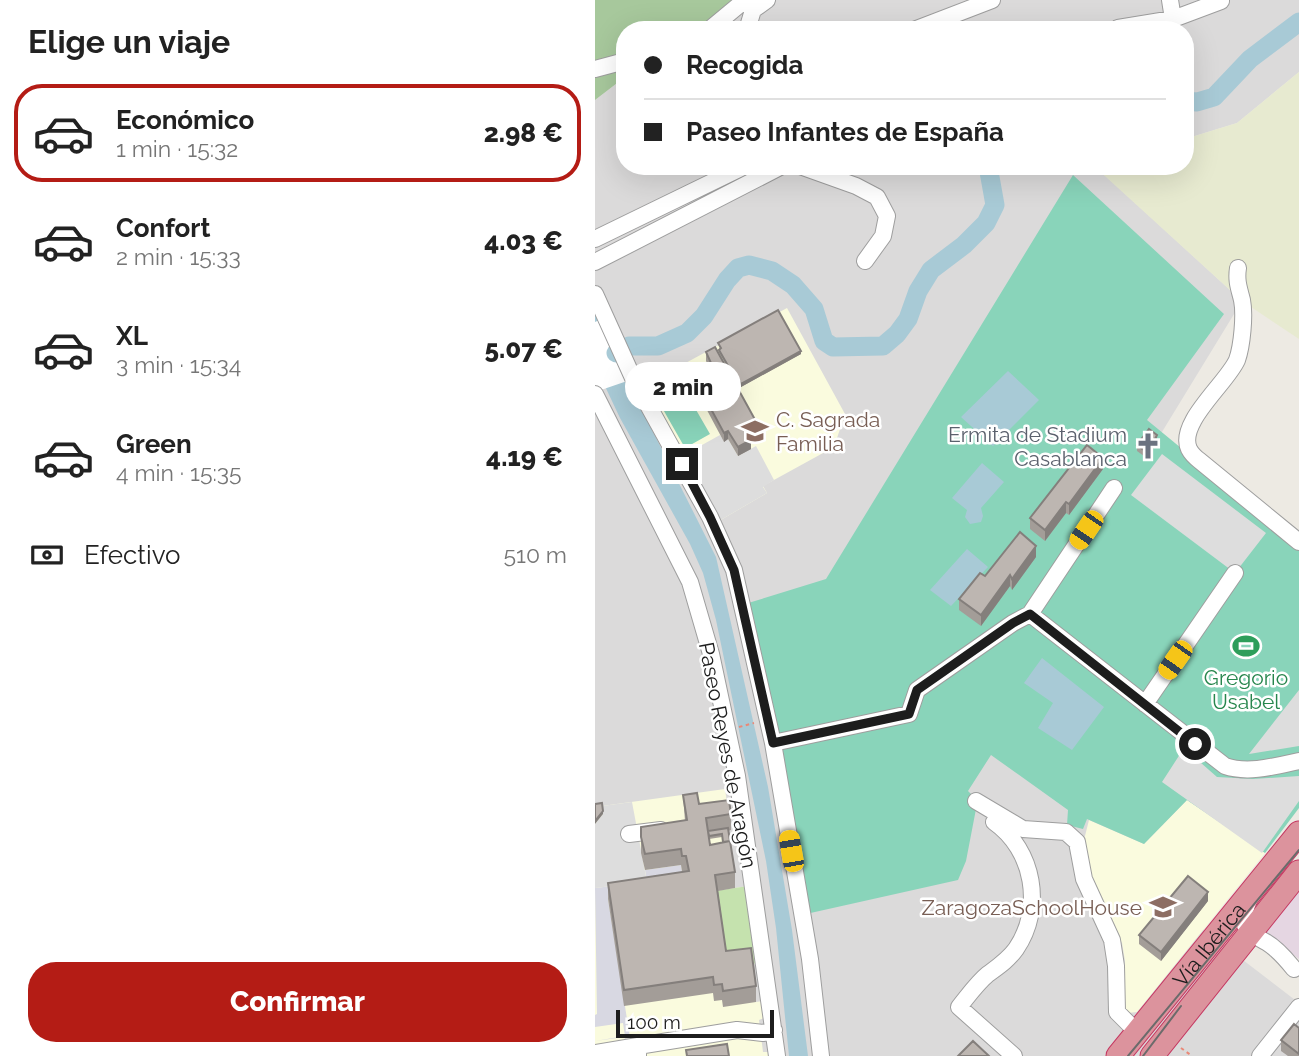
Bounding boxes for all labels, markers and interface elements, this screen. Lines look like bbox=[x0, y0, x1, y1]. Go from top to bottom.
text: Elige un viaje bbox=[28, 23, 230, 60]
text: Recogida bbox=[686, 50, 804, 80]
icon: car bbox=[32, 102, 95, 165]
text: Económico bbox=[116, 105, 254, 135]
text: Paseo Infantes de España bbox=[686, 117, 1004, 147]
text: 2.98 € bbox=[484, 118, 563, 148]
text: 1 min · 15:32 bbox=[116, 135, 238, 162]
icon: car bbox=[32, 210, 95, 273]
text: Confort bbox=[116, 213, 210, 243]
text: 4.03 € bbox=[484, 226, 563, 256]
text: 2 min · 15:33 bbox=[116, 243, 241, 270]
icon: car bbox=[32, 318, 95, 381]
text: XL bbox=[116, 321, 148, 351]
text: 5.07 € bbox=[484, 334, 563, 364]
text: 3 min · 15:34 bbox=[116, 351, 241, 378]
callout: 2 min bbox=[624, 363, 740, 412]
text: 2 min bbox=[653, 373, 713, 400]
place label: C. Sagrada Familia bbox=[776, 407, 880, 456]
school or university icon: C. Sagrada Familia bbox=[740, 416, 770, 446]
place label: Ermita de Stadium Casablanca bbox=[948, 422, 1127, 471]
icon: car bbox=[32, 426, 95, 489]
text: Green bbox=[116, 429, 192, 459]
church icon: Ermita de Stadium Casablanca bbox=[1133, 431, 1163, 461]
text: 4.19 € bbox=[486, 442, 563, 472]
route end bbox=[666, 448, 698, 480]
text: 4 min · 15:35 bbox=[116, 459, 242, 486]
car bbox=[1066, 507, 1107, 553]
icon: cash bbox=[28, 536, 66, 574]
text: Efectivo bbox=[84, 540, 181, 570]
text: 510 m bbox=[504, 541, 567, 568]
sports icon: Gregorio Usabel bbox=[1231, 631, 1261, 661]
car bbox=[1155, 637, 1196, 683]
street label: Paseo Reyes de Aragón bbox=[694, 640, 762, 870]
place label: Gregorio Usabel bbox=[1204, 665, 1288, 714]
route start bbox=[1179, 728, 1211, 760]
car bbox=[778, 828, 805, 874]
school or university icon: ZaragozaSchoolHouse bbox=[1148, 892, 1178, 922]
place label: ZaragozaSchoolHouse bbox=[922, 895, 1142, 920]
street label: Vía Ibérica bbox=[1167, 897, 1250, 991]
button: Confirmar bbox=[28, 962, 567, 1042]
scale bar bbox=[616, 1007, 773, 1039]
text: 100 m bbox=[627, 1011, 681, 1033]

